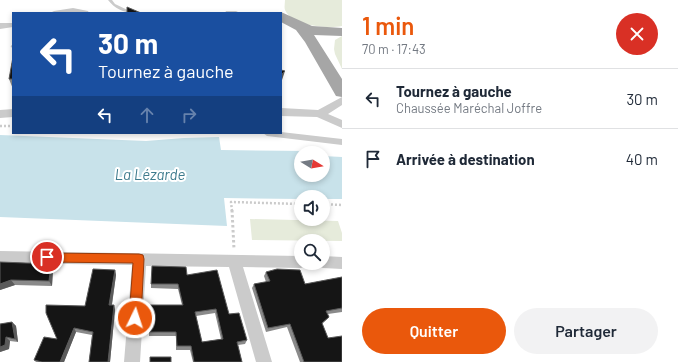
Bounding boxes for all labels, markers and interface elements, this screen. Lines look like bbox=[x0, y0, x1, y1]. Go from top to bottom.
text: 1 min bbox=[362, 11, 414, 40]
button: close bbox=[616, 13, 658, 55]
text: 30 m bbox=[98, 26, 158, 60]
icon: left bbox=[32, 28, 84, 80]
text: 70 m · 17:43 bbox=[362, 41, 426, 57]
text: Tournez à gauche bbox=[98, 60, 234, 82]
text: Tournez à gauche bbox=[396, 82, 512, 100]
icon: left bbox=[362, 88, 384, 110]
text: 30 m bbox=[626, 90, 658, 108]
text: Chaussée Maréchal Joffre bbox=[396, 100, 542, 116]
icon: left bbox=[94, 104, 116, 126]
icon: ahead bbox=[136, 104, 158, 126]
icon: right bbox=[178, 104, 200, 126]
north arrow bbox=[294, 146, 330, 182]
map controls bbox=[294, 146, 330, 270]
icon: arrive bbox=[362, 148, 384, 170]
text: Arrivée à destination bbox=[396, 150, 535, 168]
text: 40 m bbox=[626, 150, 658, 168]
water label: La Lézarde bbox=[115, 165, 185, 183]
button: sound bbox=[294, 190, 330, 226]
button: search bbox=[294, 234, 330, 270]
pin bbox=[30, 240, 64, 274]
icon: arrive bbox=[36, 246, 58, 268]
position arrow bbox=[114, 297, 156, 339]
button: Quitter bbox=[362, 308, 506, 354]
button: Partager bbox=[514, 308, 658, 354]

